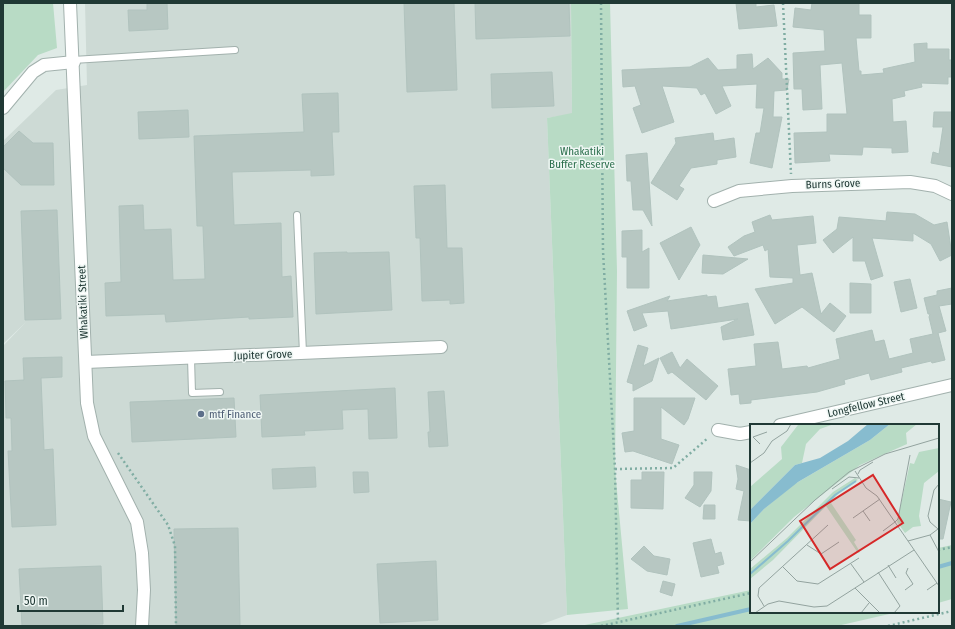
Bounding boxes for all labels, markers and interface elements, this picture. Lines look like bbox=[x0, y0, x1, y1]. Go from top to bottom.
park label: Whakatiki Buffer Reserve bbox=[549, 145, 615, 171]
street label: Burns Grove bbox=[806, 177, 860, 191]
street label: Whakatiki Street bbox=[75, 265, 91, 339]
street label: Jupiter Grove bbox=[234, 347, 292, 363]
street label: Longfellow Street bbox=[826, 390, 906, 420]
place label: mtf Finance bbox=[209, 408, 261, 421]
marker: mtf Finance bbox=[196, 409, 206, 419]
inset map bbox=[750, 424, 939, 613]
scale bar bbox=[18, 587, 123, 613]
text: 50 m bbox=[24, 594, 48, 608]

